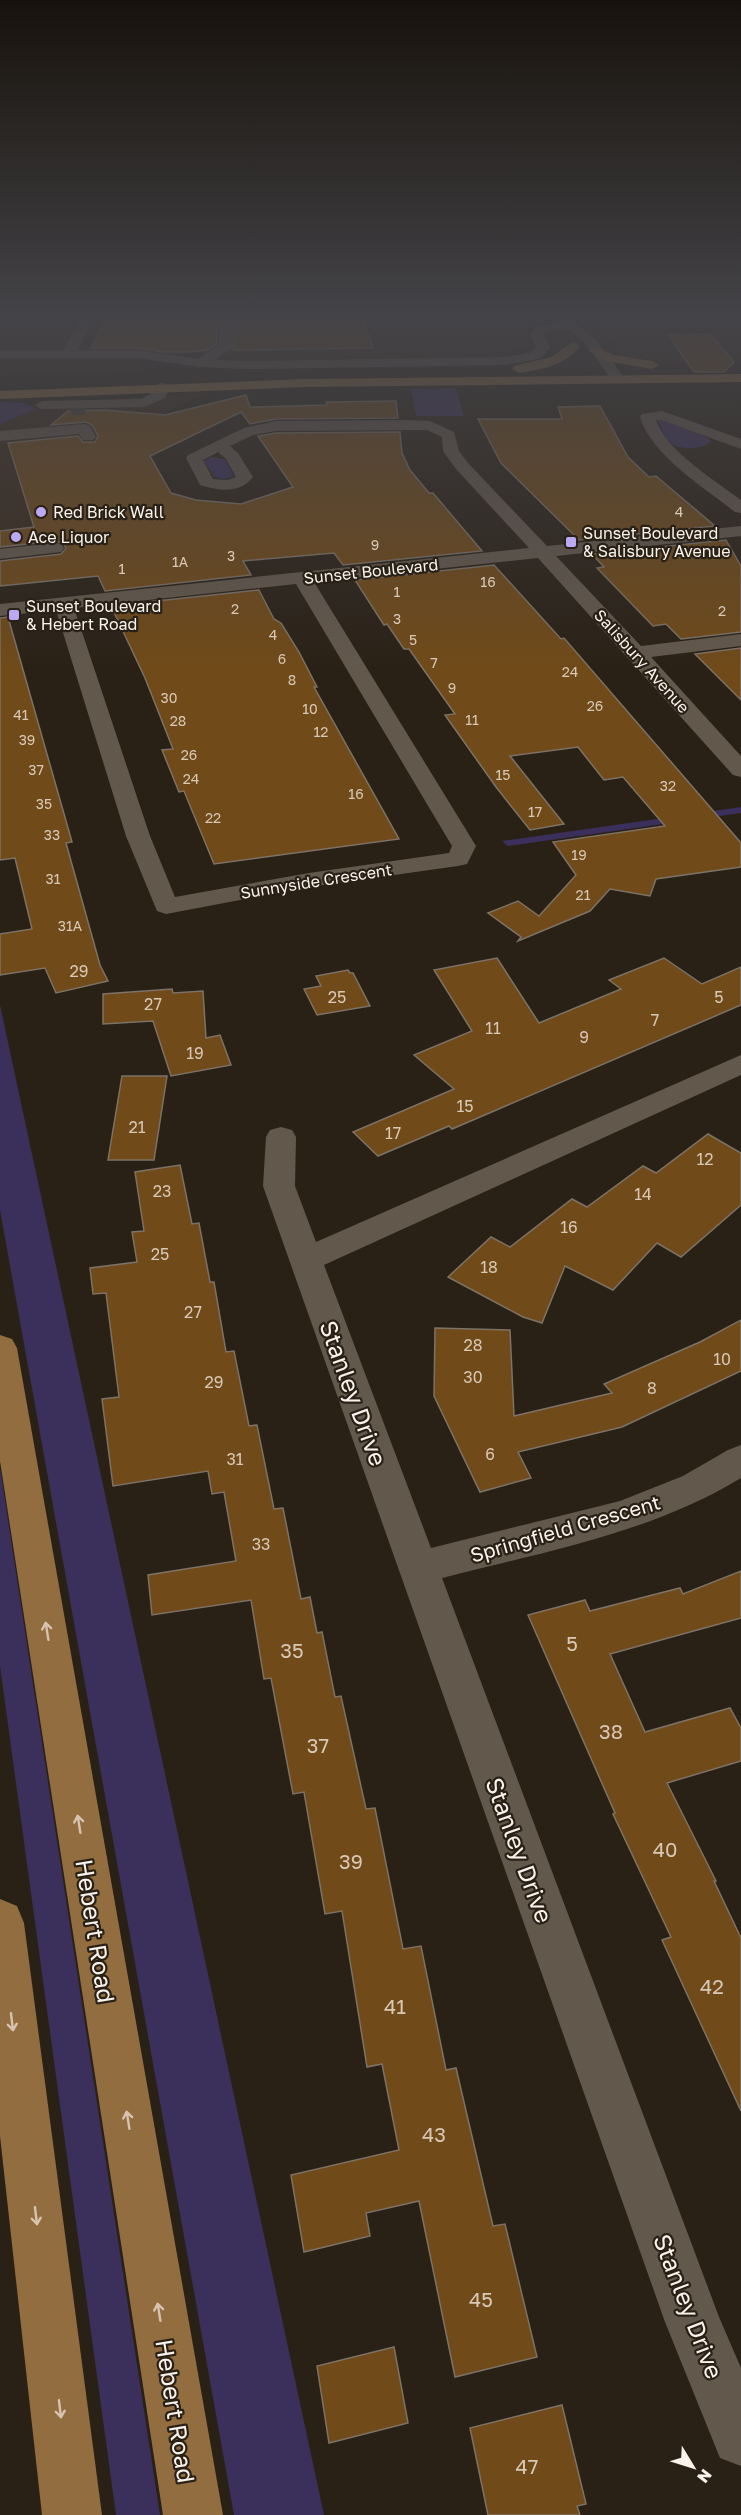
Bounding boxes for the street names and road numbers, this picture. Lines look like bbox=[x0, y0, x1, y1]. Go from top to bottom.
street label: Sunset Boulevard bbox=[303, 554, 439, 588]
street label: Salisbury Avenue bbox=[590, 605, 694, 717]
street label: Sunnyside Crescent bbox=[239, 859, 393, 903]
street label: Stanley Drive bbox=[314, 1316, 394, 1470]
street label: Springfield Crescent bbox=[467, 1489, 663, 1567]
street label: Stanley Drive bbox=[480, 1773, 560, 1927]
street label: Hebert Road bbox=[70, 1857, 122, 2005]
street label: Stanley Drive bbox=[648, 2230, 730, 2382]
street label: Hebert Road bbox=[150, 2337, 202, 2485]

